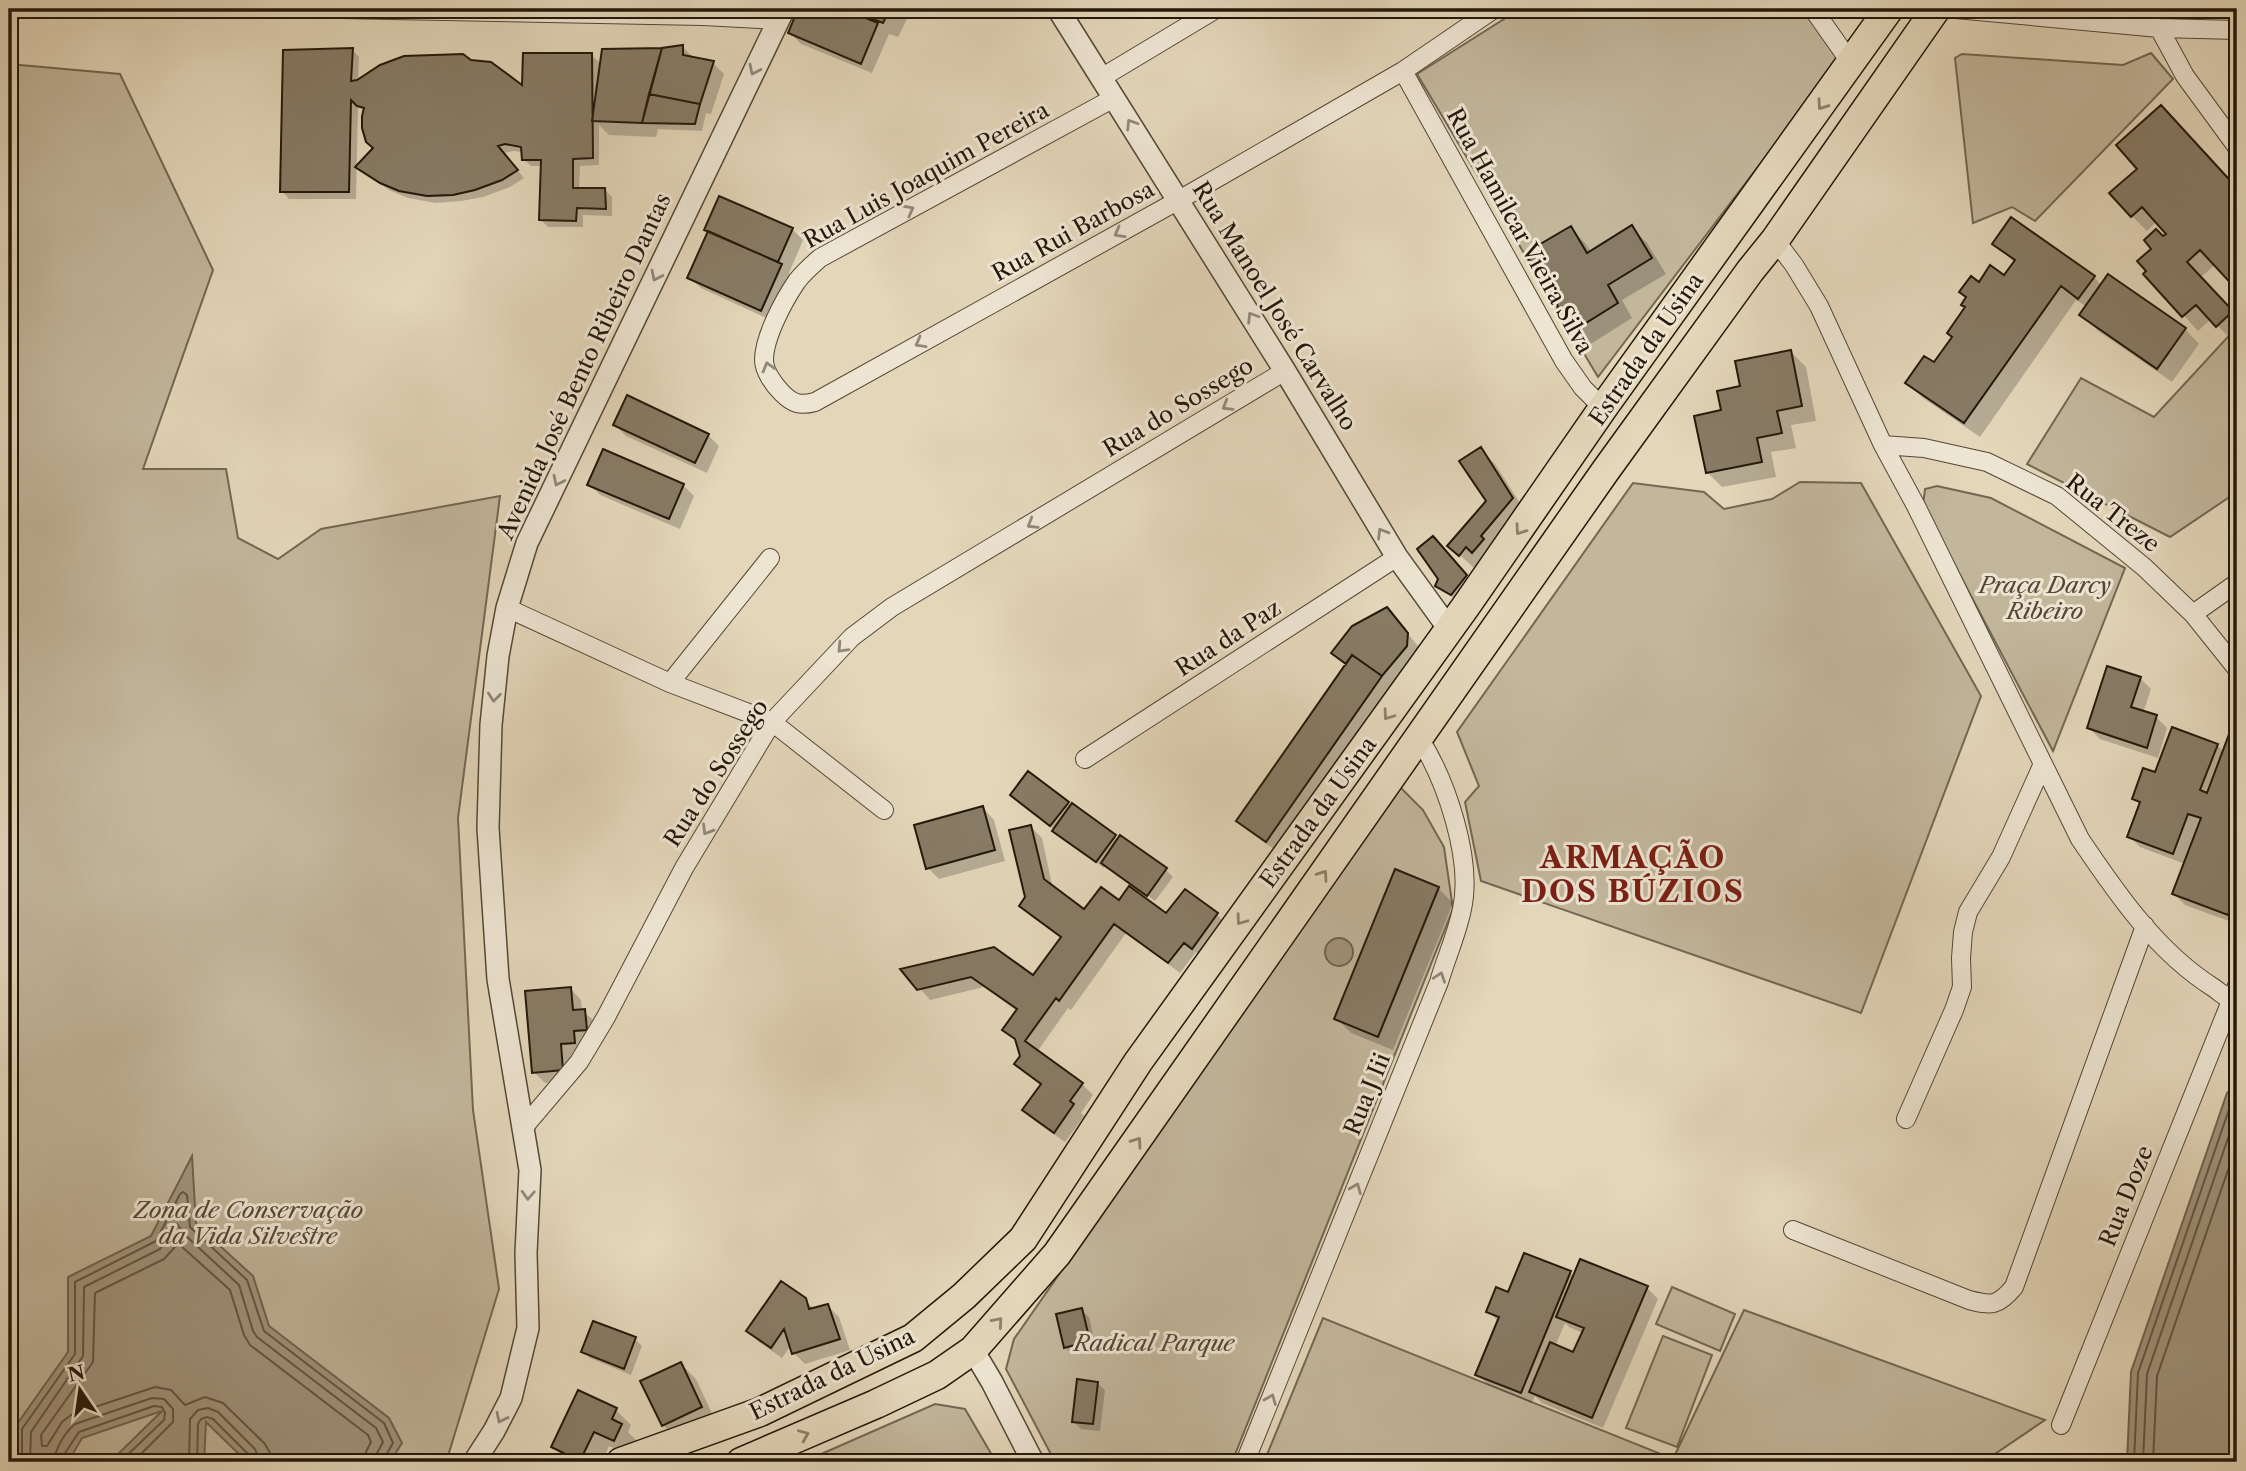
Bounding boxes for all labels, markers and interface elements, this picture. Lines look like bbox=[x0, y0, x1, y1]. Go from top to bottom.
one-way arrow bbox=[749, 63, 763, 75]
street label: Rua Luis Joaquim Pereira bbox=[798, 95, 1054, 254]
one-way arrow bbox=[1818, 97, 1830, 110]
street label: Rua Hamilcar Vieira Silva bbox=[1441, 103, 1600, 360]
one-way arrow bbox=[1127, 119, 1140, 132]
street label: Rua Rui Barbosa bbox=[987, 174, 1160, 287]
street label: Rua Manoel José Carvalho bbox=[1187, 176, 1363, 436]
street label: Avenida José Bento Ribeiro Dantas bbox=[491, 188, 677, 545]
one-way arrow bbox=[901, 204, 914, 218]
one-way arrow bbox=[1114, 225, 1127, 238]
street label: Estrada da Usina bbox=[1583, 266, 1710, 431]
one-way arrow bbox=[651, 269, 665, 281]
one-way arrow bbox=[1247, 312, 1260, 325]
one-way arrow bbox=[915, 335, 928, 348]
street label: Rua do Sossego bbox=[1098, 351, 1258, 463]
one-way arrow bbox=[762, 361, 776, 373]
one-way arrow bbox=[1221, 398, 1234, 411]
street label: Rua Treze bbox=[2061, 468, 2165, 558]
one-way arrow bbox=[552, 474, 566, 486]
one-way arrow bbox=[1026, 515, 1039, 528]
one-way arrow bbox=[1516, 522, 1528, 535]
one-way arrow bbox=[1378, 527, 1391, 540]
park label: Praça Darcy Ribeiro bbox=[1977, 571, 2111, 625]
street label: Rua da Paz bbox=[1170, 594, 1286, 682]
one-way arrow bbox=[838, 640, 850, 653]
one-way arrow bbox=[486, 691, 501, 703]
street label: Rua do Sossego bbox=[658, 694, 774, 852]
one-way arrow bbox=[1384, 707, 1396, 720]
street label: Estrada da Usina bbox=[1254, 730, 1383, 893]
one-way arrow bbox=[703, 822, 716, 835]
district label: ARMAÇÃO DOS BÚZIOS bbox=[1521, 839, 1745, 910]
one-way arrow bbox=[1315, 870, 1327, 883]
one-way arrow bbox=[1236, 912, 1249, 925]
one-way arrow bbox=[1432, 971, 1446, 983]
street label: Rua J Iii bbox=[1338, 1049, 1396, 1139]
one-way arrow bbox=[1128, 1137, 1141, 1150]
street label: Rua Doze bbox=[2093, 1141, 2159, 1251]
one-way arrow bbox=[1347, 1183, 1361, 1195]
one-way arrow bbox=[521, 1190, 536, 1201]
park label: Zona de Conservação da Vida Silvestre bbox=[132, 1196, 363, 1250]
one-way arrow bbox=[990, 1317, 1002, 1330]
street label: Estrada da Usina bbox=[745, 1322, 920, 1426]
park label: Radical Parque bbox=[1072, 1329, 1235, 1357]
north arrow bbox=[46, 1356, 116, 1426]
text: N bbox=[66, 1361, 87, 1387]
one-way arrow bbox=[1262, 1394, 1276, 1406]
one-way arrow bbox=[495, 1411, 509, 1423]
one-way arrow bbox=[797, 1429, 809, 1443]

